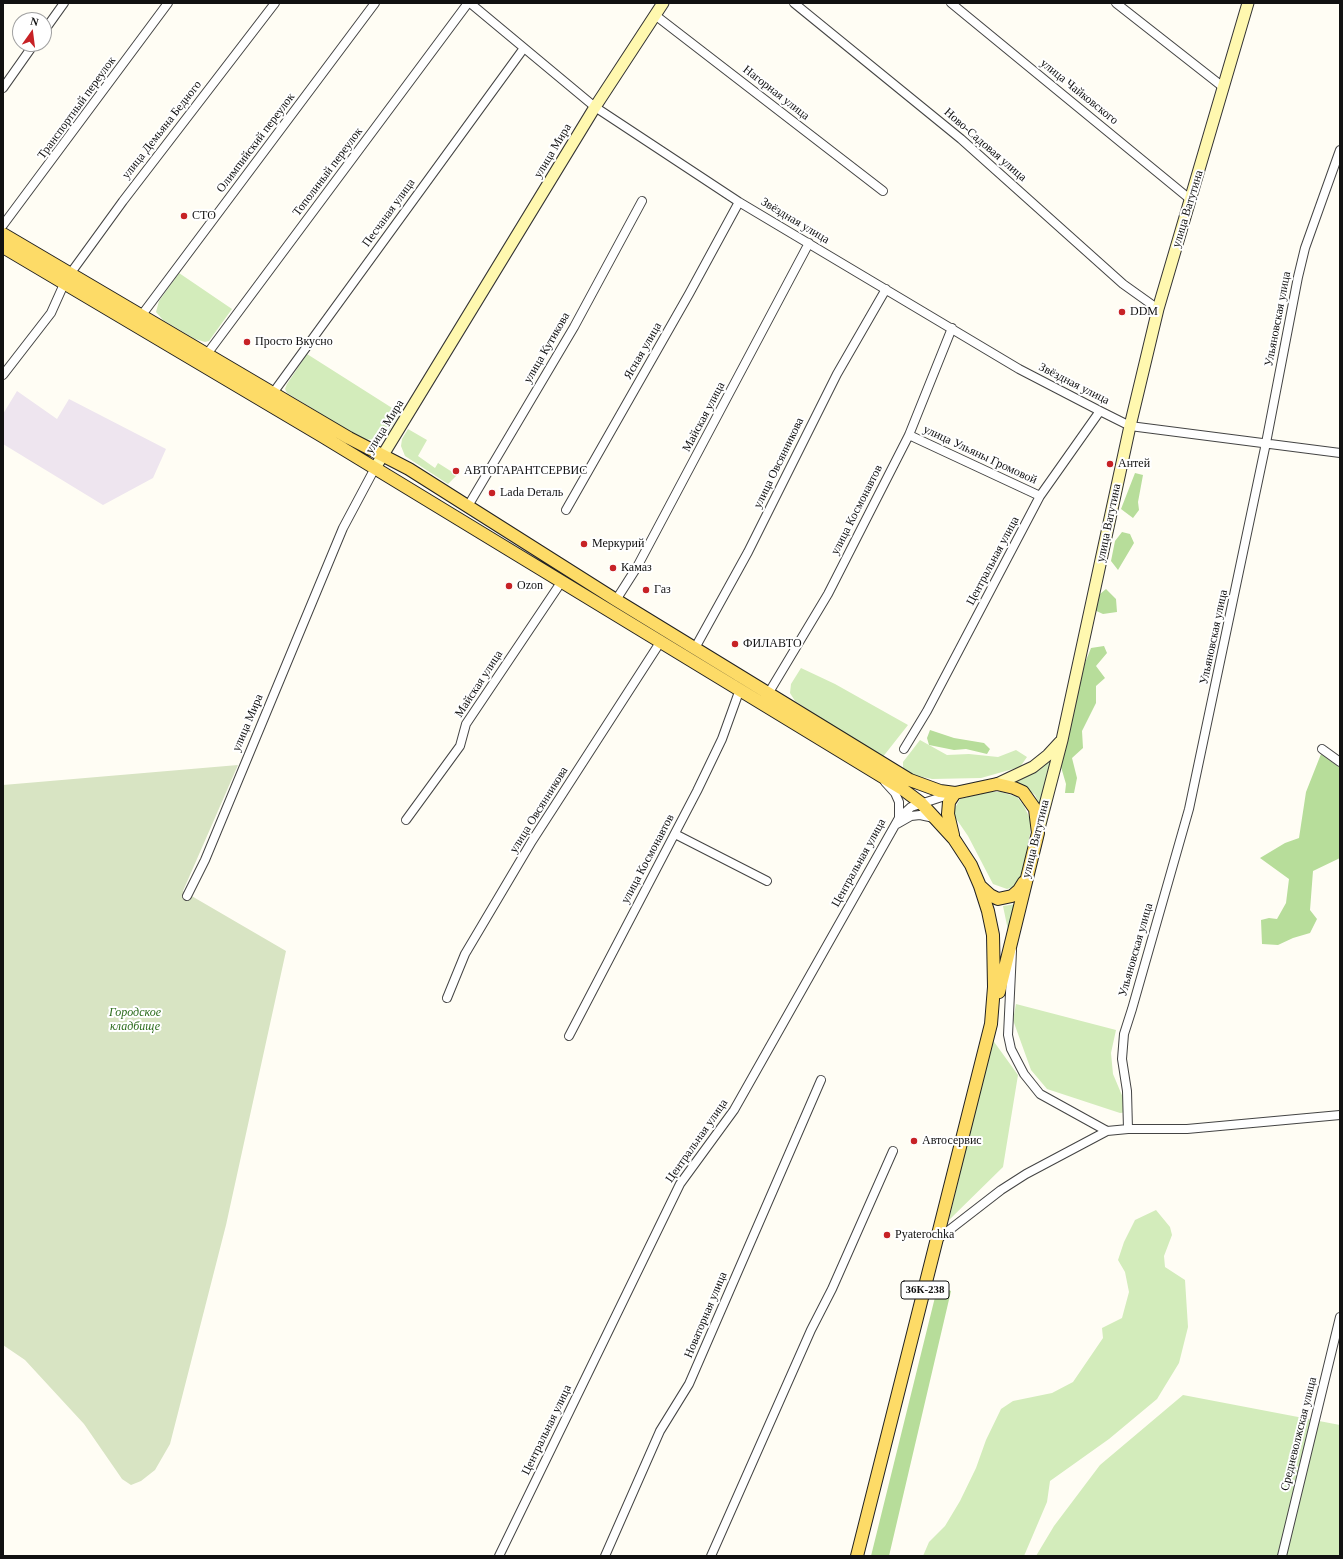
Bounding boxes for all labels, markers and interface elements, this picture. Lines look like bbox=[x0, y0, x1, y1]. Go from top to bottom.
north arrow bbox=[12, 12, 52, 52]
text: N bbox=[29, 15, 40, 28]
street label: Транспортный переулок bbox=[35, 54, 119, 162]
street label: улица Чайковского bbox=[1037, 56, 1121, 128]
street label: Нагорная улица bbox=[740, 63, 812, 123]
street label: улица Демьяна Бедного bbox=[119, 78, 205, 182]
street label: Олимпийский переулок bbox=[214, 90, 298, 196]
street label: Ново-Садовая улица bbox=[941, 105, 1029, 185]
street label: улица Мира bbox=[531, 121, 575, 181]
street label: Тополиный переулок bbox=[290, 125, 366, 219]
street label: улица Ватутина bbox=[1169, 169, 1207, 249]
street label: Песчаная улица bbox=[359, 176, 419, 250]
street label: Звёздная улица bbox=[758, 195, 832, 247]
place label: СТО bbox=[192, 209, 216, 223]
marker: СТО bbox=[179, 211, 189, 221]
street label: Ульяновская улица bbox=[1262, 270, 1294, 368]
place label: DDM bbox=[1130, 305, 1158, 319]
marker: DDM bbox=[1117, 307, 1127, 317]
street label: улица Кутикова bbox=[521, 310, 573, 386]
street label: Ясная улица bbox=[621, 320, 665, 382]
place label: Просто Вкусно bbox=[255, 335, 333, 349]
marker: Просто Вкусно bbox=[242, 337, 252, 347]
street label: Звёздная улица bbox=[1036, 360, 1112, 408]
street label: Майская улица bbox=[680, 380, 728, 454]
street label: улица Мира bbox=[363, 397, 407, 457]
street label: улица Овсянникова bbox=[751, 415, 807, 511]
street label: улица Ульяны Громовой bbox=[921, 422, 1039, 488]
place label: Антей bbox=[1118, 457, 1150, 471]
marker: Антей bbox=[1105, 459, 1115, 469]
street label: улица Космонавтов bbox=[828, 463, 886, 557]
place label: АВТОГАРАНТСЕРВИС bbox=[464, 464, 587, 478]
marker: АВТОГАРАНТСЕРВИС bbox=[451, 466, 461, 476]
street label: улица Ватутина bbox=[1094, 482, 1124, 564]
place label: Lada Dеталь bbox=[500, 486, 563, 500]
marker: Lada Dеталь bbox=[487, 488, 497, 498]
street label: Центральная улица bbox=[963, 514, 1023, 608]
place label: Меркурий bbox=[592, 537, 644, 551]
marker: Меркурий bbox=[579, 539, 589, 549]
place label: Камаз bbox=[621, 561, 652, 575]
marker: Камаз bbox=[608, 563, 618, 573]
place label: Ozon bbox=[517, 579, 543, 593]
marker: Ozon bbox=[504, 581, 514, 591]
place label: Газ bbox=[654, 583, 671, 597]
marker: Газ bbox=[641, 585, 651, 595]
street label: Ульяновская улица bbox=[1197, 588, 1231, 686]
place label: ФИЛАВТО bbox=[743, 637, 802, 651]
marker: ФИЛАВТО bbox=[730, 639, 740, 649]
street label: Майская улица bbox=[452, 648, 506, 720]
street label: улица Мира bbox=[229, 692, 267, 754]
street label: улица Овсянникова bbox=[507, 764, 571, 856]
street label: улица Ватутина bbox=[1019, 798, 1053, 880]
street label: улица Космонавтов bbox=[618, 812, 678, 906]
street label: Центральная улица bbox=[829, 816, 889, 910]
street label: Ульяновская улица bbox=[1116, 902, 1156, 998]
park label: Городское кладбище bbox=[109, 1006, 161, 1034]
street label: Центральная улица bbox=[663, 1096, 731, 1186]
place label: Автосервис bbox=[922, 1134, 982, 1148]
marker: Автосервис bbox=[909, 1136, 919, 1146]
place label: Pyaterochka bbox=[895, 1228, 954, 1242]
marker: Pyaterochka bbox=[882, 1230, 892, 1240]
street label: Новаторная улица bbox=[681, 1270, 731, 1360]
road number: 36К-238 bbox=[901, 1281, 949, 1299]
street label: Средневолжская улица bbox=[1278, 1376, 1320, 1492]
street label: Центральная улица bbox=[519, 1383, 575, 1477]

